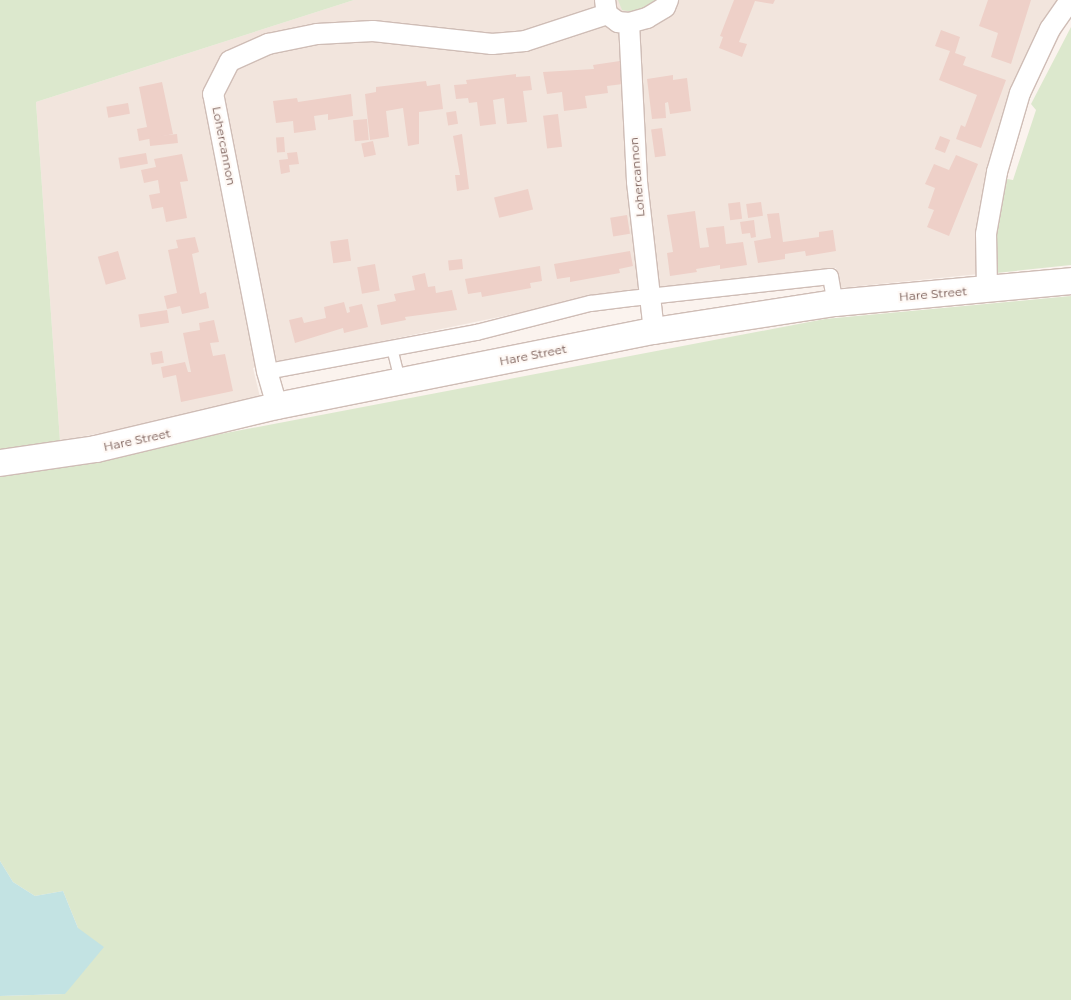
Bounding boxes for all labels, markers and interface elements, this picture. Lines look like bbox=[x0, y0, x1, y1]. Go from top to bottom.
street label: Lohercannon bbox=[209, 105, 239, 187]
street label: Lohercannon bbox=[626, 136, 648, 218]
street label: Hare Street bbox=[898, 284, 968, 304]
street label: Hare Street bbox=[498, 341, 568, 369]
street label: Hare Street bbox=[102, 426, 172, 454]

